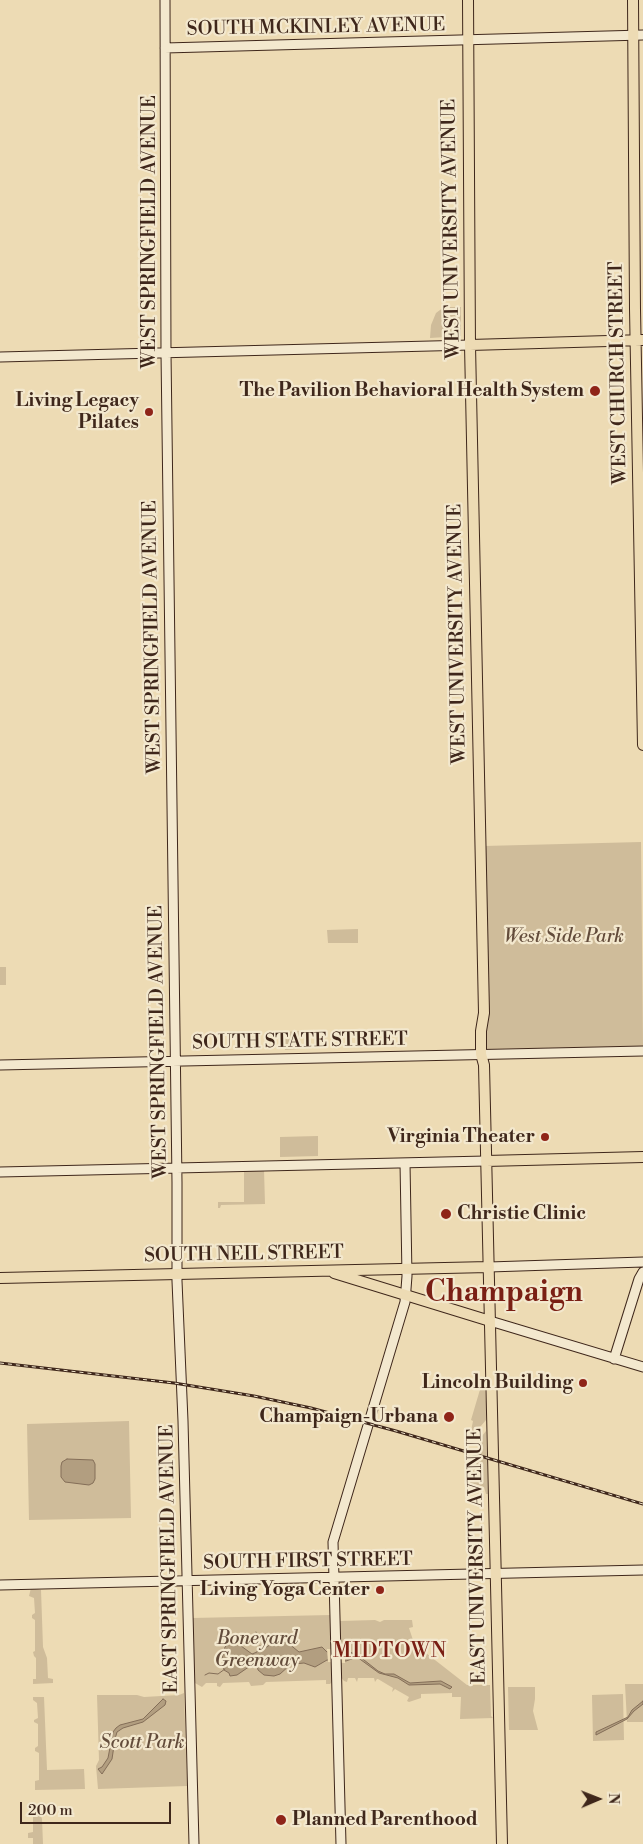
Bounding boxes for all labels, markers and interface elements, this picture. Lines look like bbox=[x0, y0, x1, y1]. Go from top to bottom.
street label: SOUTH MCKINLEY AVENUE bbox=[187, 14, 445, 42]
street label: WEST SPRINGFIELD AVENUE bbox=[139, 95, 161, 369]
street label: WEST UNIVERSITY AVENUE bbox=[438, 99, 466, 359]
street label: WEST CHURCH STREET bbox=[606, 261, 632, 485]
place label: The Pavilion Behavioral Health System bbox=[240, 380, 584, 402]
marker: The Pavilion Behavioral Health System bbox=[588, 384, 602, 398]
place label: Living Legacy Pilates bbox=[15, 390, 139, 434]
marker: Living Legacy Pilates bbox=[143, 406, 155, 418]
street label: WEST SPRINGFIELD AVENUE bbox=[139, 500, 167, 774]
street label: WEST UNIVERSITY AVENUE bbox=[444, 504, 472, 764]
street label: WEST SPRINGFIELD AVENUE bbox=[145, 905, 173, 1179]
park label: West Side Park bbox=[504, 926, 624, 948]
street label: SOUTH STATE STREET bbox=[192, 1029, 408, 1055]
place label: Virginia Theater bbox=[387, 1126, 535, 1148]
marker: Virginia Theater bbox=[539, 1131, 551, 1143]
place label: Christie Clinic bbox=[457, 1203, 586, 1225]
marker: Christie Clinic bbox=[439, 1207, 453, 1221]
street label: SOUTH NEIL STREET bbox=[144, 1242, 344, 1268]
district label: Champaign bbox=[425, 1277, 583, 1311]
place label: Lincoln Building bbox=[422, 1372, 573, 1394]
marker: Lincoln Building bbox=[577, 1377, 589, 1389]
place label: Champaign-Urbana bbox=[259, 1406, 438, 1428]
marker: Champaign-Urbana bbox=[442, 1410, 456, 1424]
street label: EAST SPRINGFIELD AVENUE bbox=[156, 1424, 184, 1694]
street label: EAST UNIVERSITY AVENUE bbox=[464, 1428, 492, 1684]
street label: SOUTH FIRST STREET bbox=[203, 1549, 413, 1575]
place label: Living Yoga Center bbox=[200, 1579, 370, 1601]
marker: Living Yoga Center bbox=[374, 1584, 386, 1596]
park label: Boneyard Greenway bbox=[214, 1628, 300, 1672]
district label: MIDTOWN bbox=[332, 1639, 448, 1665]
park label: Scott Park bbox=[99, 1732, 185, 1754]
north arrow bbox=[573, 1774, 623, 1824]
scale bar bbox=[22, 1792, 174, 1824]
text: N bbox=[604, 1793, 622, 1804]
text: 200 m bbox=[28, 1801, 73, 1820]
place label: Planned Parenthood bbox=[292, 1809, 478, 1831]
marker: Planned Parenthood bbox=[274, 1813, 288, 1827]

